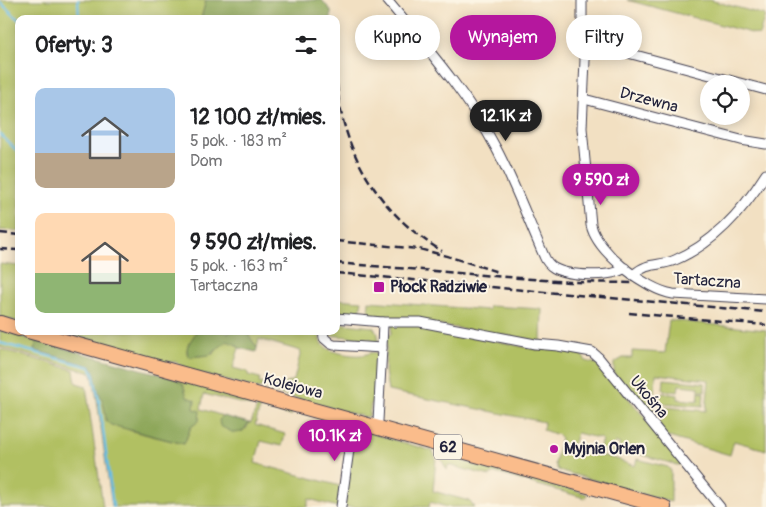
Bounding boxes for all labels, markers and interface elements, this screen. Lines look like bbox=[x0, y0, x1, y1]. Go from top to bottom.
chip: Kupno bbox=[355, 15, 440, 60]
chip: Wynajem bbox=[450, 15, 556, 60]
chip: Filtry bbox=[566, 15, 642, 60]
icon: filters bbox=[292, 31, 320, 59]
text: Oferty: 3 bbox=[35, 32, 113, 59]
map controls bbox=[700, 75, 750, 125]
button: locate bbox=[700, 75, 750, 125]
street label: Drzewna bbox=[618, 83, 680, 117]
pin: 12.1K zł bbox=[454, 100, 558, 142]
text: 12 100 zł/mies. bbox=[190, 104, 326, 131]
text: 12.1K zł bbox=[481, 106, 531, 126]
icon: home bbox=[75, 108, 135, 168]
text: 5 pok. · 183 m² bbox=[190, 131, 287, 151]
text: Dom bbox=[190, 151, 222, 171]
pin: 9 590 zł bbox=[549, 164, 653, 206]
text: 9 590 zł bbox=[573, 170, 629, 190]
text: 9 590 zł/mies. bbox=[190, 229, 317, 256]
icon: home bbox=[75, 233, 135, 293]
text: 5 pok. · 163 m² bbox=[190, 256, 288, 276]
street label: Tartaczna bbox=[672, 269, 742, 293]
text: Tartaczna bbox=[190, 276, 258, 296]
place label: Płock Radziwie bbox=[390, 277, 488, 297]
marker: Płock Radziwie bbox=[372, 280, 386, 294]
street label: Kolejowa bbox=[261, 369, 325, 403]
street label: Ukośna bbox=[625, 372, 673, 422]
pin: 10.1K zł bbox=[283, 420, 387, 462]
text: 10.1K zł bbox=[309, 426, 361, 446]
road number: 62 bbox=[434, 434, 462, 460]
place label: Myjnia Orlen bbox=[564, 439, 645, 459]
marker: Myjnia Orlen bbox=[548, 443, 560, 455]

